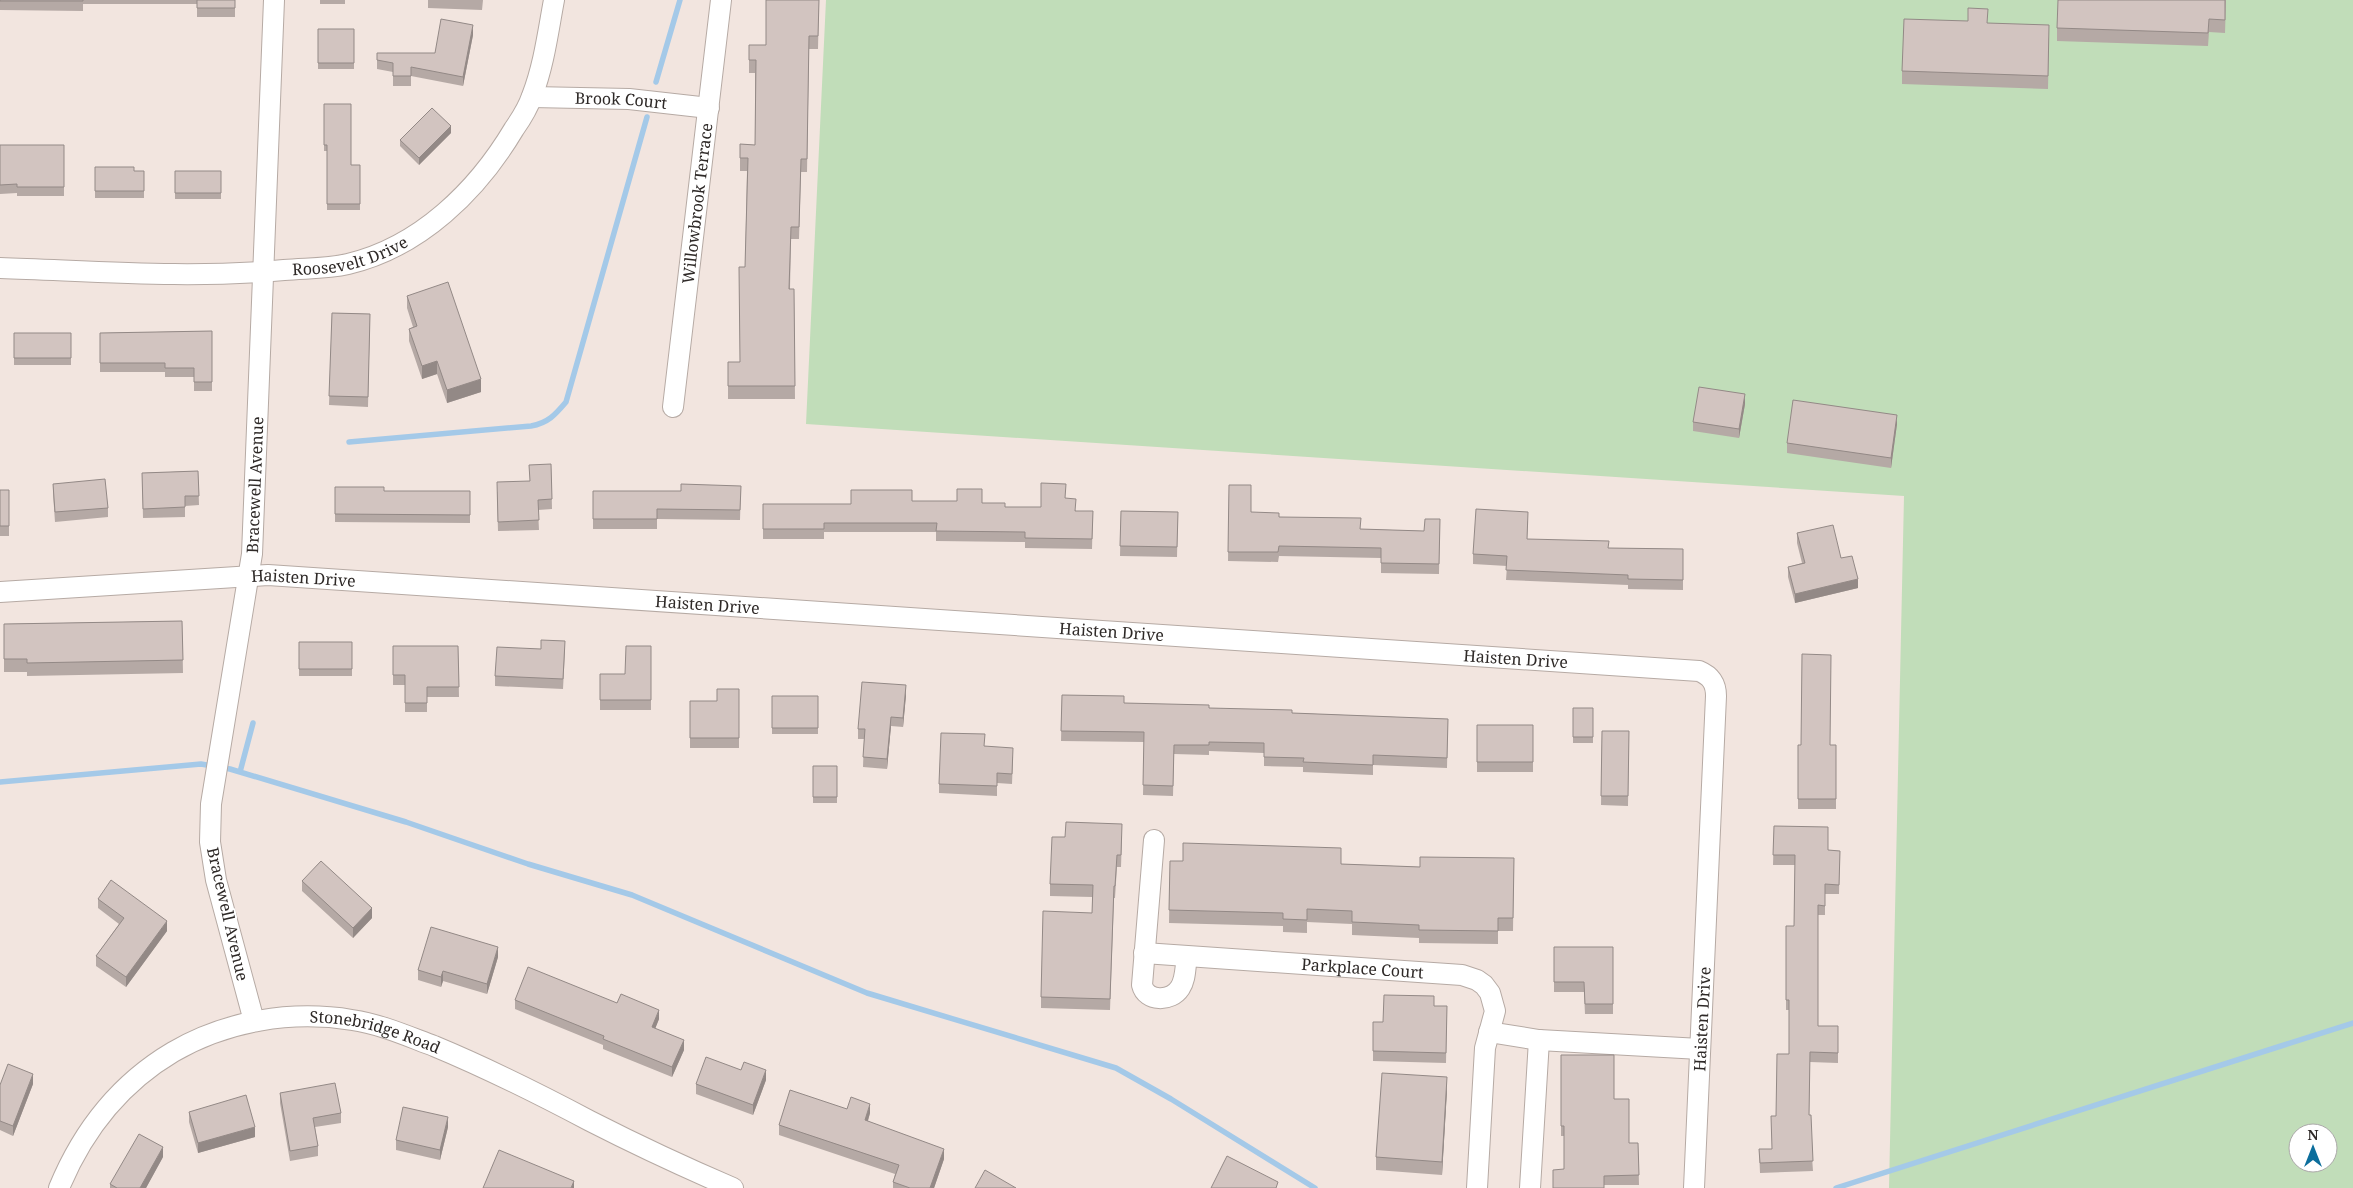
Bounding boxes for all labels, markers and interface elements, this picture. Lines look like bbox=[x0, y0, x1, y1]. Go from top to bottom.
street label: Brook Court bbox=[575, 87, 669, 114]
street label: Willowbrook Terrace bbox=[677, 122, 717, 285]
street label: Roosevelt Drive bbox=[292, 231, 412, 280]
street label: Bracewell Avenue bbox=[241, 416, 268, 554]
street label: Haisten Drive bbox=[250, 564, 356, 592]
street label: Haisten Drive bbox=[654, 590, 761, 619]
street label: Haisten Drive bbox=[1058, 617, 1165, 646]
street label: Haisten Drive bbox=[1463, 644, 1569, 673]
street label: Bracewell Avenue bbox=[202, 845, 254, 983]
street label: Parkplace Court bbox=[1301, 953, 1425, 983]
street label: Haisten Drive bbox=[1688, 966, 1716, 1072]
street label: Stonebridge Road bbox=[310, 1005, 444, 1059]
north arrow bbox=[2288, 1123, 2338, 1173]
text: N bbox=[2307, 1125, 2319, 1144]

